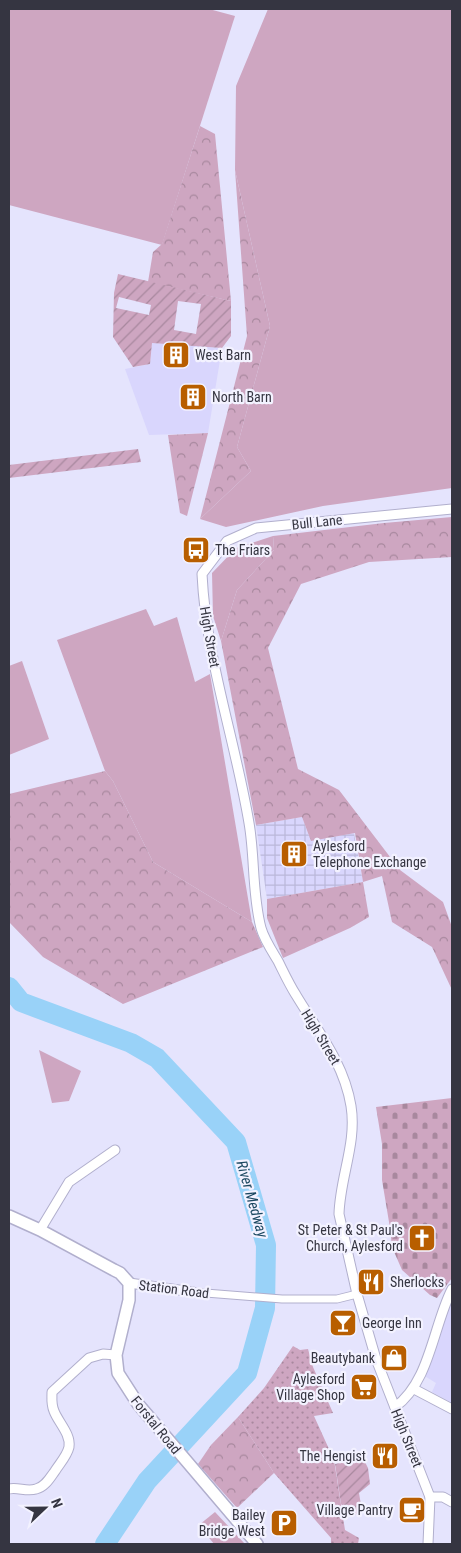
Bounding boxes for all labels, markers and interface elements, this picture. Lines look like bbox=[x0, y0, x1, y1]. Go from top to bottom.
building icon: West Barn bbox=[161, 340, 191, 370]
place label: West Barn bbox=[195, 347, 251, 363]
building icon: North Barn bbox=[178, 382, 208, 412]
place label: North Barn bbox=[212, 389, 272, 405]
street label: Bull Lane bbox=[291, 511, 344, 533]
bus stop icon: The Friars bbox=[181, 535, 211, 565]
place label: The Friars bbox=[215, 542, 270, 558]
street label: High Street bbox=[197, 605, 223, 669]
place label: Aylesford Telephone Exchange bbox=[313, 838, 427, 870]
building icon: Aylesford Telephone Exchange bbox=[279, 839, 309, 869]
street label: High Street bbox=[298, 1006, 344, 1068]
water label: River Medway bbox=[232, 1158, 272, 1240]
place label: St Peter & St Paul's Church, Aylesford bbox=[298, 1222, 403, 1254]
church icon: St Peter & St Paul's Church, Aylesford bbox=[407, 1223, 437, 1253]
restaurant icon: Sherlocks bbox=[356, 1267, 386, 1297]
place label: Sherlocks bbox=[390, 1274, 444, 1290]
street label: Station Road bbox=[138, 1277, 210, 1301]
bar icon: George Inn bbox=[328, 1308, 358, 1338]
place label: George Inn bbox=[362, 1315, 422, 1331]
shop icon: Beautybank bbox=[379, 1343, 409, 1373]
place label: Beautybank bbox=[311, 1350, 376, 1366]
place label: Aylesford Village Shop bbox=[276, 1371, 345, 1403]
supermarket icon: Aylesford Village Shop bbox=[349, 1372, 379, 1402]
street label: Forstal Road bbox=[128, 1393, 184, 1457]
street label: High Street bbox=[388, 1406, 426, 1470]
restaurant icon: The Hengist bbox=[370, 1441, 400, 1471]
place label: The Hengist bbox=[300, 1448, 366, 1464]
north arrow bbox=[20, 1483, 70, 1533]
cafe icon: Village Pantry bbox=[397, 1495, 427, 1525]
text: N bbox=[48, 1496, 66, 1510]
place label: Village Pantry bbox=[317, 1502, 393, 1518]
place label: Bailey Bridge West bbox=[199, 1507, 265, 1539]
parking icon: Bailey Bridge West bbox=[269, 1508, 299, 1538]

